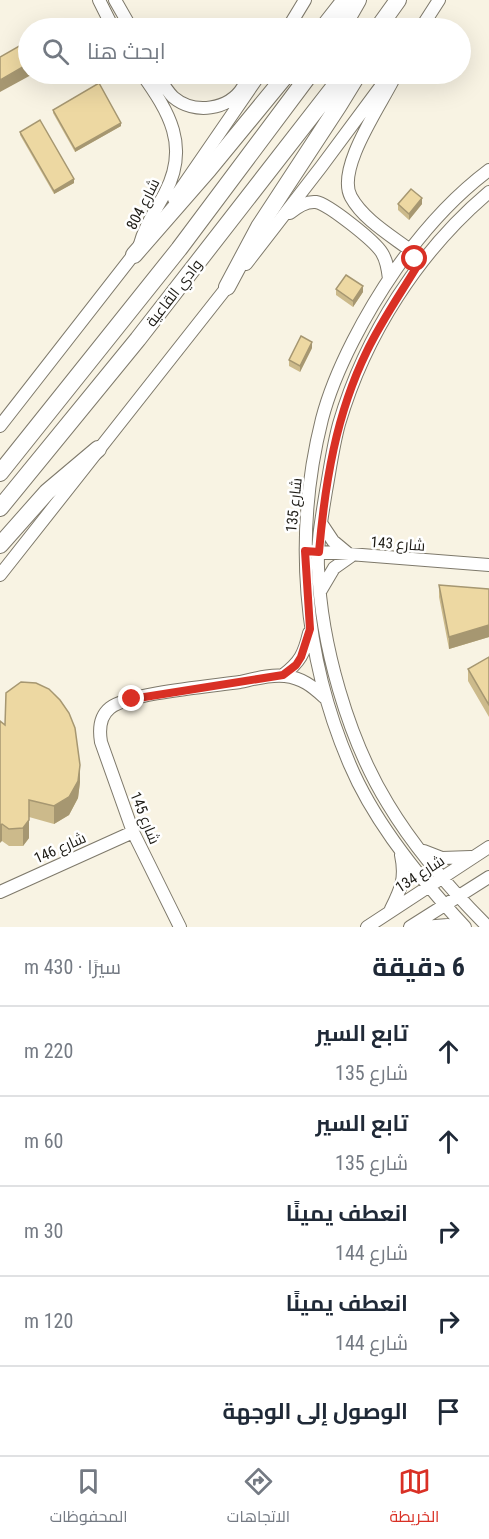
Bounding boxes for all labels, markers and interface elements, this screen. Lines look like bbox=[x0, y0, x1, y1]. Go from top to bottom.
search box bbox=[18, 18, 471, 84]
icon: search bbox=[39, 35, 72, 68]
text: ابحث هنا bbox=[87, 39, 166, 64]
street label: شارع 804 bbox=[123, 176, 165, 233]
route start bbox=[401, 245, 427, 271]
street label: وادي القاعية bbox=[142, 256, 208, 332]
street label: شارع 135 bbox=[282, 477, 308, 533]
street label: شارع 143 bbox=[370, 533, 426, 557]
route end bbox=[118, 685, 144, 711]
street label: شارع 145 bbox=[125, 789, 164, 847]
street label: شارع 146 bbox=[31, 829, 89, 869]
street label: شارع 134 bbox=[392, 852, 449, 898]
text: 6 دقيقة bbox=[372, 952, 465, 982]
text: سيرًا · 430 m bbox=[24, 955, 121, 979]
text: تابع السير bbox=[315, 1021, 408, 1046]
icon: ahead bbox=[432, 1035, 465, 1068]
text: 220 m bbox=[24, 1039, 73, 1063]
text: شارع 135 bbox=[335, 1061, 408, 1085]
text: تابع السير bbox=[315, 1111, 408, 1136]
icon: ahead bbox=[432, 1125, 465, 1158]
text: 60 m bbox=[24, 1129, 63, 1153]
text: شارع 135 bbox=[335, 1151, 408, 1175]
text: انعطف يمينًا bbox=[286, 1201, 408, 1226]
icon: right bbox=[432, 1215, 465, 1248]
text: 30 m bbox=[24, 1219, 63, 1243]
text: شارع 144 bbox=[335, 1241, 408, 1265]
text: انعطف يمينًا bbox=[286, 1291, 408, 1316]
icon: right bbox=[432, 1305, 465, 1338]
text: 120 m bbox=[24, 1309, 73, 1333]
text: شارع 144 bbox=[335, 1331, 408, 1355]
icon: arrive bbox=[432, 1395, 465, 1428]
text: الوصول إلى الوجهة bbox=[223, 1399, 408, 1424]
tab: المحفوظات bbox=[50, 1465, 128, 1531]
tab: الاتجاهات bbox=[227, 1465, 290, 1531]
tab: الخريطة bbox=[389, 1465, 439, 1531]

